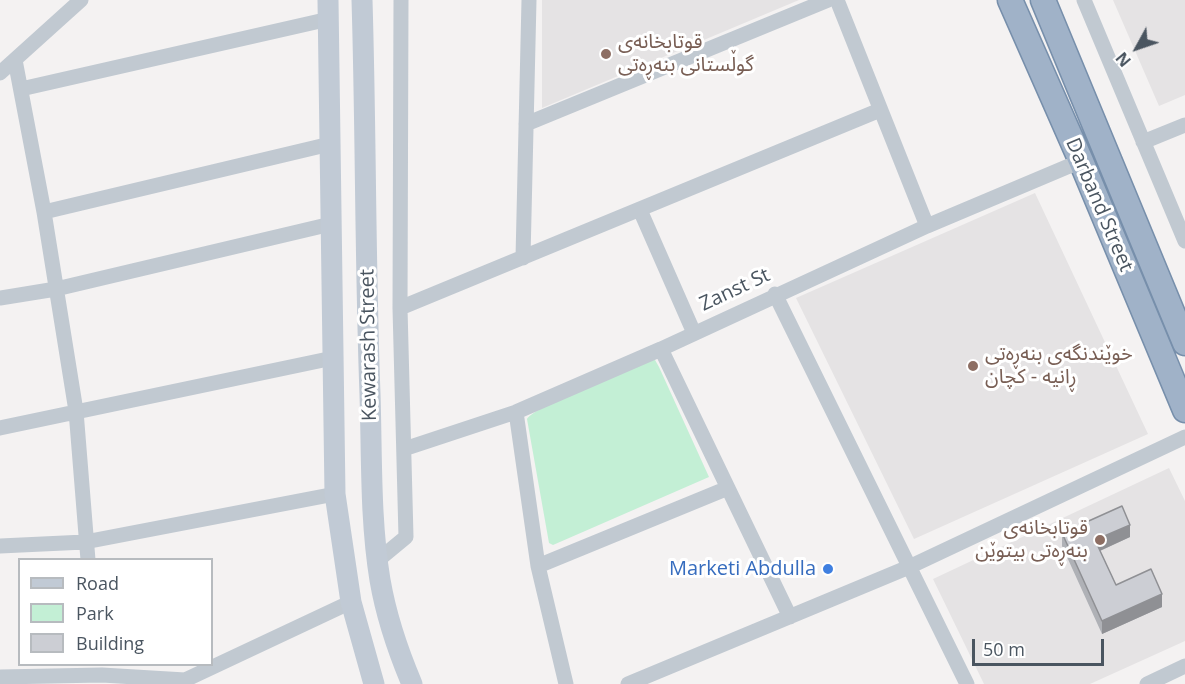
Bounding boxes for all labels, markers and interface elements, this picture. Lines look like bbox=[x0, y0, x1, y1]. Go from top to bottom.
north arrow bbox=[1107, 18, 1167, 78]
place label: قوتابخانه‌ی گوڵستانی بنه‌ڕه‌تی bbox=[618, 30, 754, 77]
marker: قوتابخانه‌ی گوڵستانی بنه‌ڕه‌تی bbox=[599, 47, 613, 61]
text: N bbox=[1111, 48, 1136, 72]
street label: Darband Street bbox=[1060, 135, 1138, 275]
street label: Zanst St bbox=[696, 263, 774, 317]
street label: Kewarash Street bbox=[356, 269, 382, 421]
place label: خوێندنگەی بنەڕەتی ڕانیە - کچان bbox=[985, 342, 1133, 389]
marker: خوێندنگەی بنەڕەتی ڕانیە - کچان bbox=[966, 359, 980, 373]
place label: قوتابخانەی بنەڕەتی بیتوێن bbox=[975, 516, 1088, 563]
marker: قوتابخانەی بنەڕەتی بیتوێن bbox=[1093, 533, 1107, 547]
place label: Marketi Abdulla bbox=[669, 557, 816, 581]
legend bbox=[18, 558, 213, 666]
marker: Marketi Abdulla bbox=[821, 562, 835, 576]
text: Road bbox=[76, 571, 119, 595]
text: Park bbox=[76, 601, 114, 625]
scale bar bbox=[975, 627, 1107, 665]
text: Building bbox=[76, 631, 144, 655]
text: 50 m bbox=[983, 637, 1025, 661]

